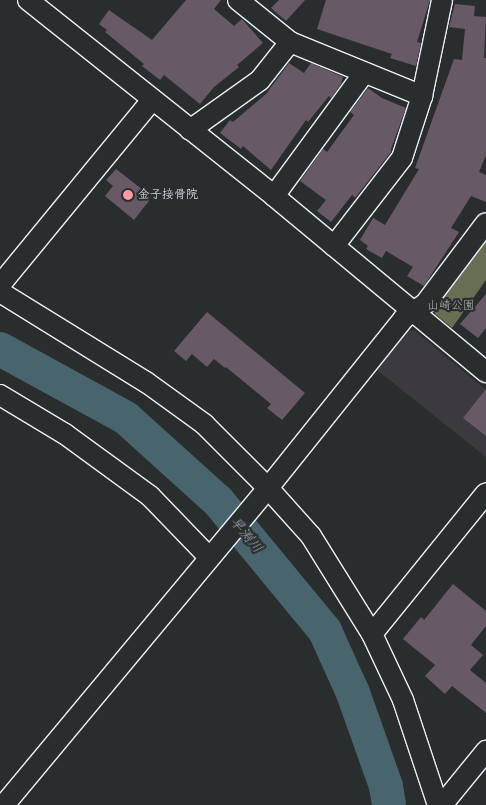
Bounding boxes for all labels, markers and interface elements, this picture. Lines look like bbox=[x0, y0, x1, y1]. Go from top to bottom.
place label: 金子接骨院 bbox=[138, 188, 198, 202]
marker: 金子接骨院 bbox=[122, 189, 134, 201]
park label: 山崎公園 bbox=[427, 299, 475, 313]
water label: 早渕川 bbox=[226, 514, 266, 556]

